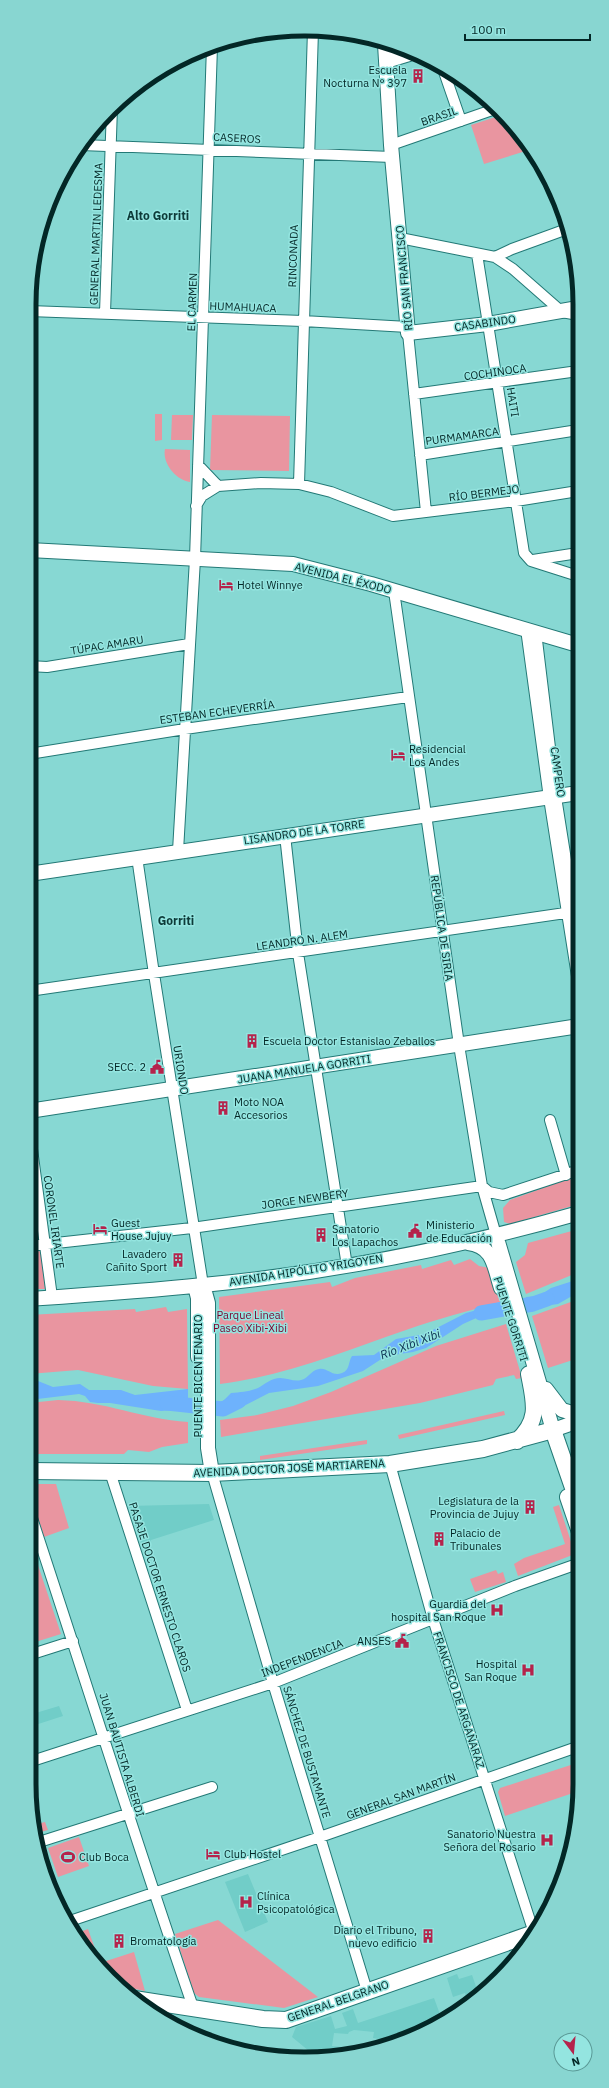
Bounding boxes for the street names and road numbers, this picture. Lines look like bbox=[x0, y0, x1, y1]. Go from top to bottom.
street label: BRASIL bbox=[419, 103, 460, 129]
street label: CASEROS bbox=[213, 130, 261, 146]
street label: GENERAL MARTIN LEDESMA bbox=[87, 163, 105, 305]
street label: RINCONADA bbox=[285, 224, 301, 288]
street label: RÍO SAN FRANCISCO bbox=[392, 225, 416, 331]
street label: EL CARMEN bbox=[184, 272, 200, 332]
street label: HUMAHUACA bbox=[209, 299, 277, 315]
street label: CASABINDO bbox=[453, 312, 517, 334]
street label: COCHINOCA bbox=[463, 361, 527, 383]
street label: HAITI bbox=[504, 386, 522, 418]
street label: PURMAMARCA bbox=[424, 424, 500, 448]
street label: RÍO BERMEJO bbox=[448, 482, 520, 504]
street label: AVENIDA EL ÉXODO bbox=[293, 559, 393, 597]
street label: TÚPAC AMARU bbox=[70, 632, 144, 658]
street label: ESTEBAN ECHEVERRÍA bbox=[159, 697, 275, 727]
street label: CAMPERO bbox=[548, 746, 568, 798]
street label: LISANDRO DE LA TORRE bbox=[243, 817, 365, 847]
street label: REPÚBLICA DE SIRIA bbox=[428, 874, 456, 982]
street label: LEANDRO N. ALEM bbox=[255, 927, 349, 953]
street label: URIONDO bbox=[170, 1044, 192, 1096]
street label: JUANA MANUELA GORRITI bbox=[236, 1052, 372, 1086]
street label: CORONEL IRIARTE bbox=[41, 1175, 67, 1269]
street label: JORGE NEWBERY bbox=[261, 1186, 350, 1212]
street label: AVENIDA HIPÓLITO YRIGOYEN bbox=[228, 1251, 384, 1289]
street label: PUENTE GORRITI bbox=[491, 1275, 531, 1363]
street label: PUENTE BICENTENARIO bbox=[191, 1314, 205, 1437]
street label: AVENIDA DOCTOR JOSÉ MARTIARENA bbox=[193, 1456, 385, 1480]
street label: PASAJE DOCTOR ERNESTO CLAROS bbox=[126, 1500, 194, 1674]
street label: FRANCISCO DE ARGAÑARAZ bbox=[430, 1630, 488, 1770]
street label: INDEPENDENCIA bbox=[259, 1636, 345, 1680]
street label: SÁNCHEZ DE BUSTAMANTE bbox=[280, 1684, 334, 1820]
street label: JUAN BAUTISTA ALBERDI bbox=[96, 1691, 148, 1819]
street label: GENERAL SAN MARTÍN bbox=[344, 1770, 458, 1822]
street label: GENERAL BELGRANO bbox=[285, 1977, 391, 2025]

